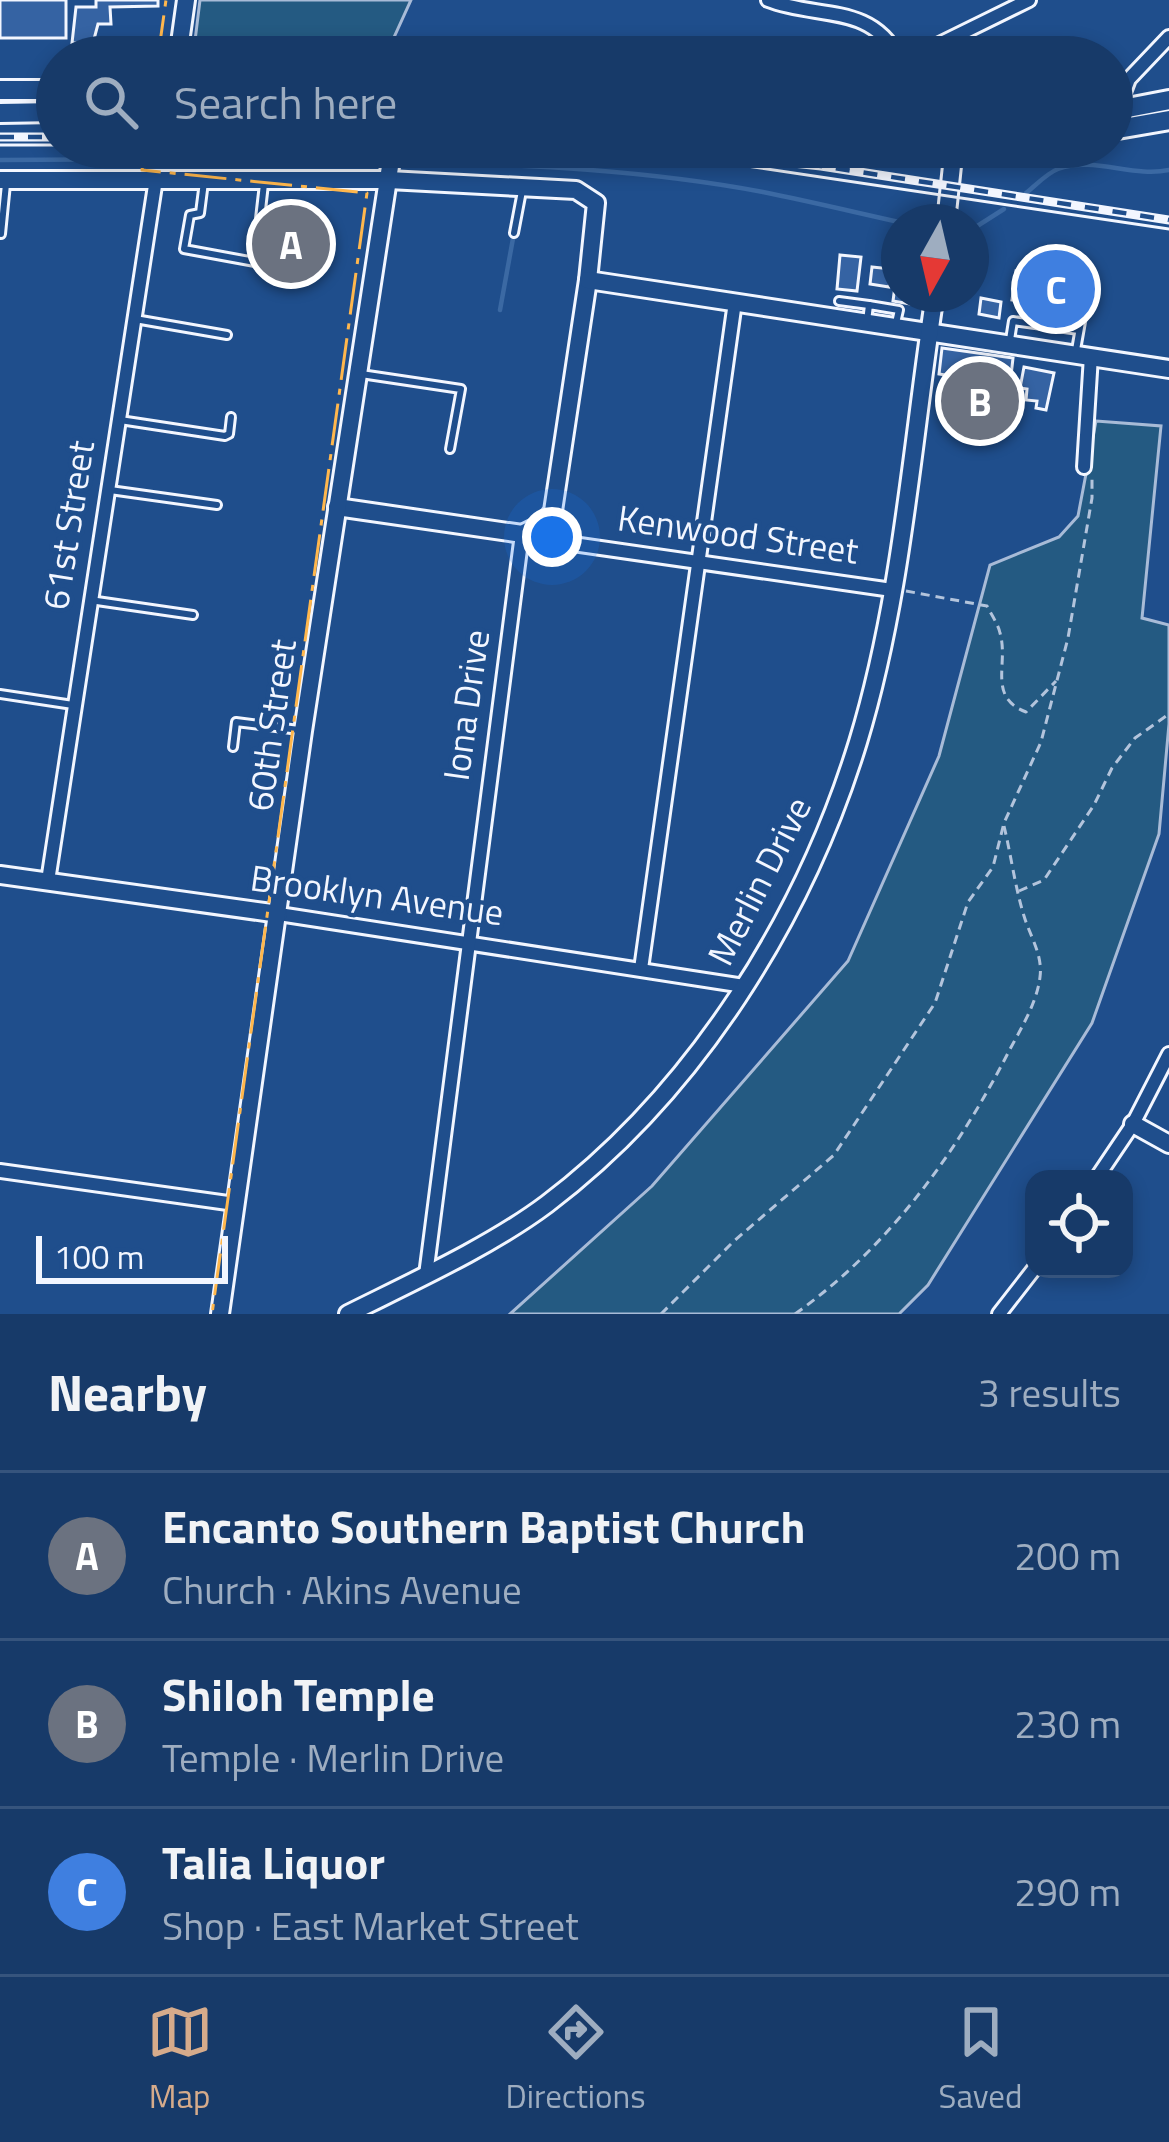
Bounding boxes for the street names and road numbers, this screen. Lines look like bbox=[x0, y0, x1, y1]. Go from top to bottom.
street label: 61st Street bbox=[27, 436, 108, 613]
street label: Kenwood Street bbox=[614, 489, 862, 578]
street label: Iona Drive bbox=[428, 626, 503, 784]
street label: 60th Street bbox=[231, 635, 310, 814]
street label: Merlin Drive bbox=[693, 787, 825, 975]
street label: Brooklyn Avenue bbox=[247, 850, 507, 939]

